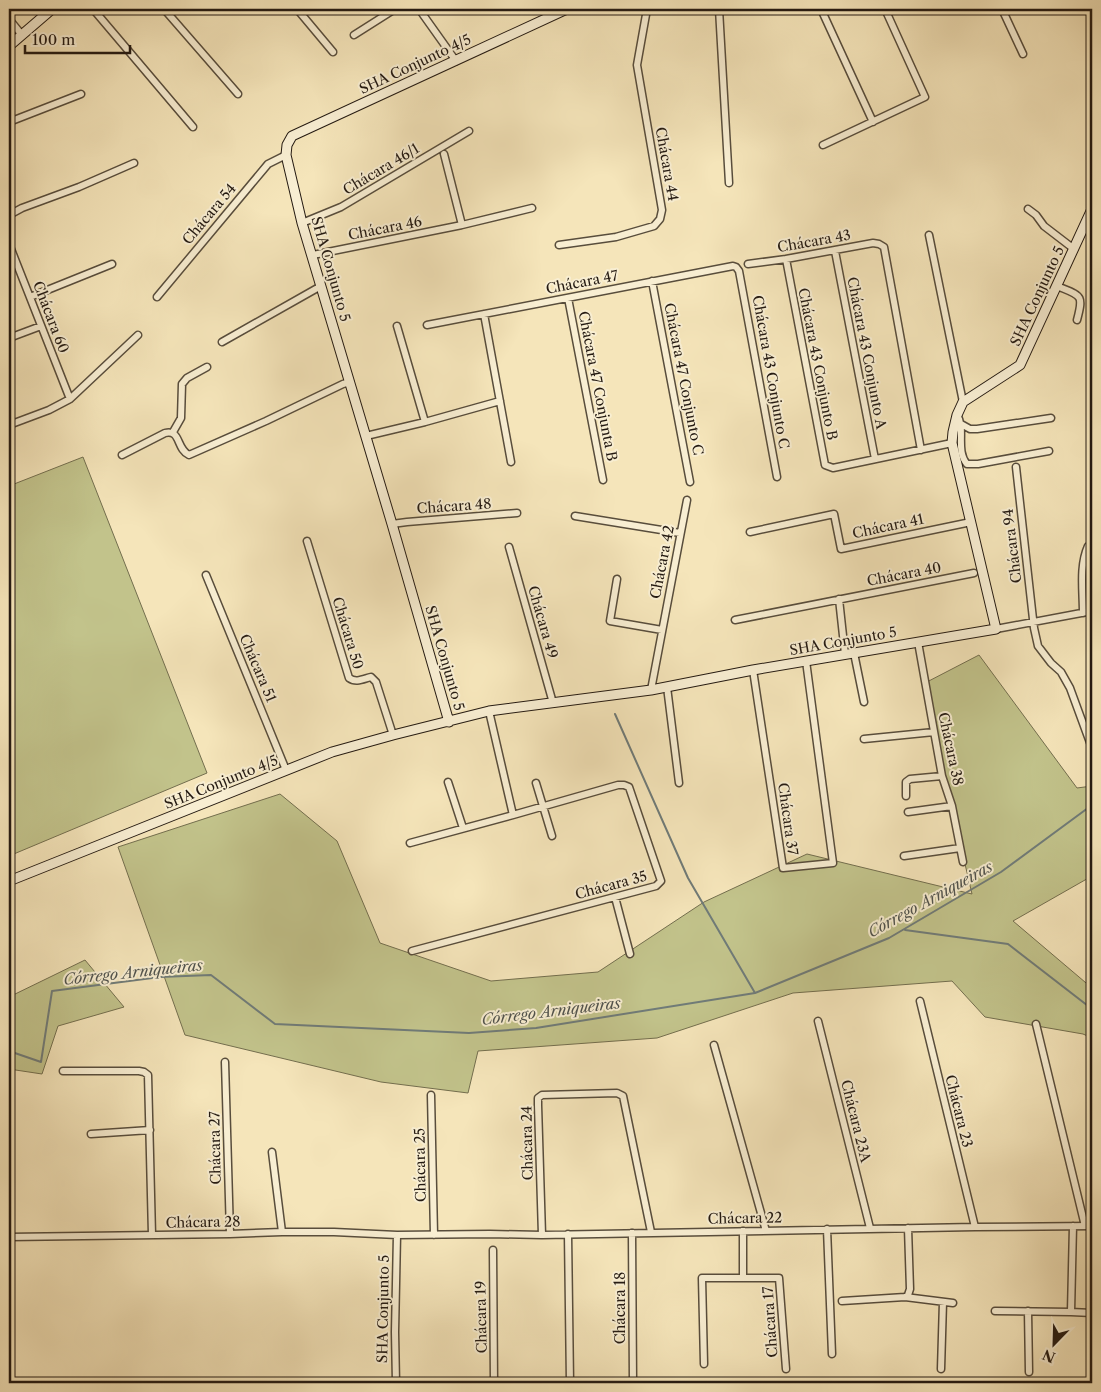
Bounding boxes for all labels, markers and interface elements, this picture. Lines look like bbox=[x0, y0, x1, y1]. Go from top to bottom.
scale bar bbox=[25, 22, 130, 54]
text: 100 m bbox=[32, 30, 75, 49]
street label: SHA Conjunto 4/5 bbox=[356, 30, 474, 98]
street label: Chácara 44 bbox=[652, 126, 682, 202]
street label: Chácara 46/1 bbox=[340, 139, 422, 199]
street label: Chácara 54 bbox=[178, 180, 240, 248]
street label: Chácara 46 bbox=[347, 212, 423, 244]
street label: SHA Conjunto 5 bbox=[307, 214, 355, 324]
street label: Chácara 43 bbox=[776, 226, 852, 256]
street label: SHA Conjunto 5 bbox=[1006, 243, 1068, 349]
street label: Chácara 47 bbox=[544, 266, 620, 298]
street label: Chácara 43 Conjunto A bbox=[843, 275, 891, 431]
street label: Chácara 60 bbox=[29, 279, 73, 356]
street label: Chácara 43 Conjunto B bbox=[794, 286, 842, 442]
street label: Chácara 43 Conjunto C bbox=[749, 294, 793, 450]
street label: Chácara 47 Conjunto C bbox=[660, 301, 708, 457]
street label: Chácara 47 Conjunta B bbox=[575, 310, 621, 463]
street label: Chácara 48 bbox=[416, 494, 492, 518]
street label: Chácara 94 bbox=[999, 508, 1025, 584]
street label: Chácara 41 bbox=[851, 510, 925, 542]
street label: Chácara 42 bbox=[646, 524, 678, 600]
street label: Chácara 40 bbox=[865, 558, 943, 590]
street label: Chácara 49 bbox=[524, 584, 562, 660]
street label: Chácara 50 bbox=[328, 595, 368, 672]
street label: SHA Conjunto 5 bbox=[421, 603, 469, 713]
street label: SHA Conjunto 5 bbox=[788, 623, 898, 659]
street label: Chácara 51 bbox=[236, 631, 280, 705]
street label: Chácara 38 bbox=[934, 711, 968, 787]
street label: SHA Conjunto 4/5 bbox=[161, 751, 281, 813]
street label: Chácara 37 bbox=[774, 782, 802, 857]
water label: Córrego Arniqueiras bbox=[864, 857, 996, 941]
street label: Chácara 35 bbox=[573, 867, 649, 903]
water label: Córrego Arniqueiras bbox=[62, 955, 204, 989]
water label: Córrego Arniqueiras bbox=[480, 993, 622, 1029]
street label: Chácara 23 bbox=[941, 1073, 977, 1149]
street label: Chácara 23A bbox=[837, 1078, 875, 1165]
street label: Chácara 24 bbox=[517, 1106, 537, 1180]
street label: Chácara 27 bbox=[205, 1111, 225, 1185]
street label: Chácara 25 bbox=[410, 1128, 430, 1202]
street label: Chácara 22 bbox=[708, 1208, 782, 1228]
street label: Chácara 28 bbox=[165, 1212, 241, 1232]
street label: SHA Conjunto 5 bbox=[373, 1255, 393, 1363]
street label: Chácara 18 bbox=[611, 1272, 629, 1344]
street label: Chácara 19 bbox=[471, 1281, 491, 1353]
street label: Chácara 17 bbox=[759, 1286, 781, 1358]
north arrow bbox=[1028, 1320, 1078, 1370]
text: N bbox=[1040, 1345, 1058, 1367]

